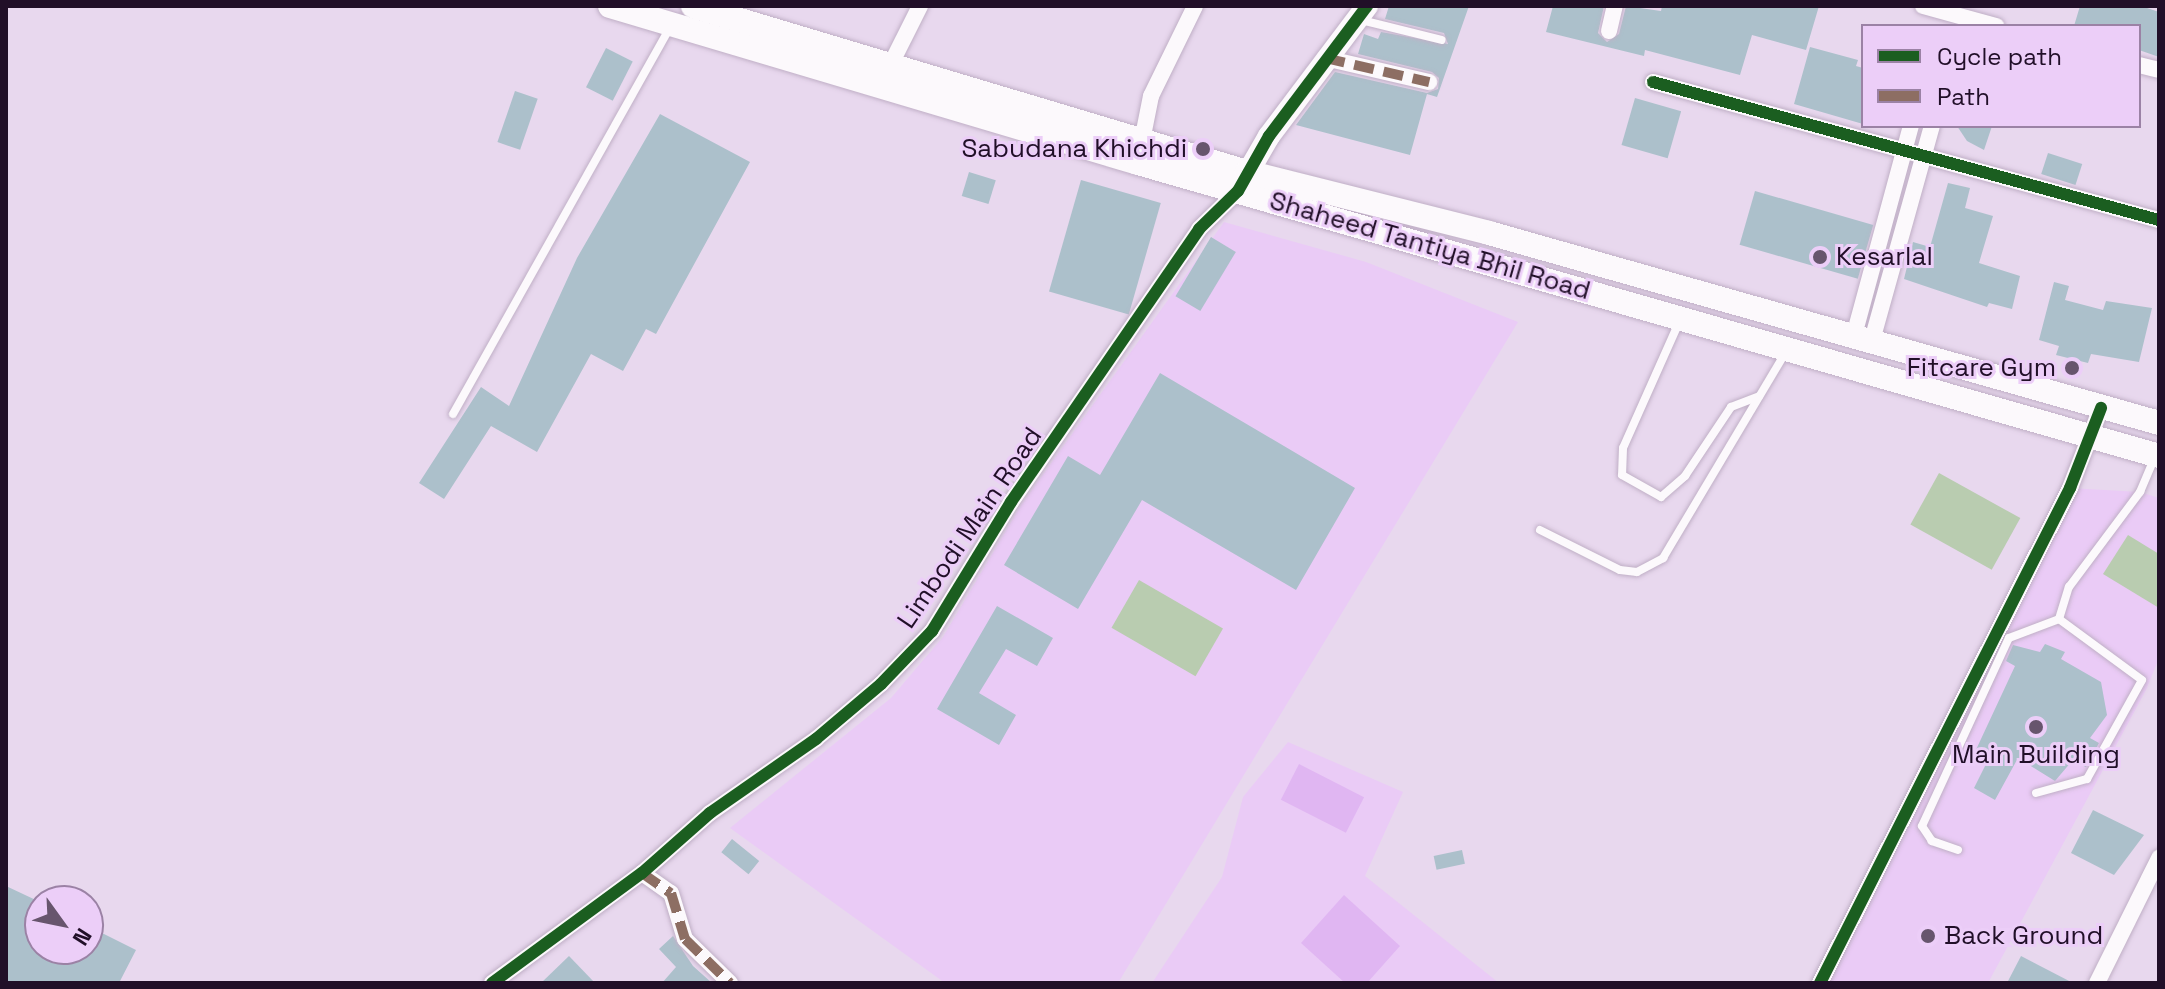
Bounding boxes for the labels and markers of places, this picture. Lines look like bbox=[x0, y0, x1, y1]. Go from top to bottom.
place label: Sabudana Khichdi bbox=[961, 133, 1187, 165]
marker: Sabudana Khichdi bbox=[1194, 140, 1212, 158]
place label: Kesarlal bbox=[1836, 241, 1933, 273]
marker: Kesarlal bbox=[1811, 248, 1829, 266]
place label: Fitcare Gym bbox=[1907, 352, 2056, 384]
marker: Fitcare Gym bbox=[2063, 359, 2081, 377]
marker: Main Building bbox=[2027, 718, 2045, 736]
place label: Main Building bbox=[1952, 739, 2120, 771]
place label: Back Ground bbox=[1944, 920, 2103, 952]
marker: Back Ground bbox=[1919, 927, 1937, 945]

